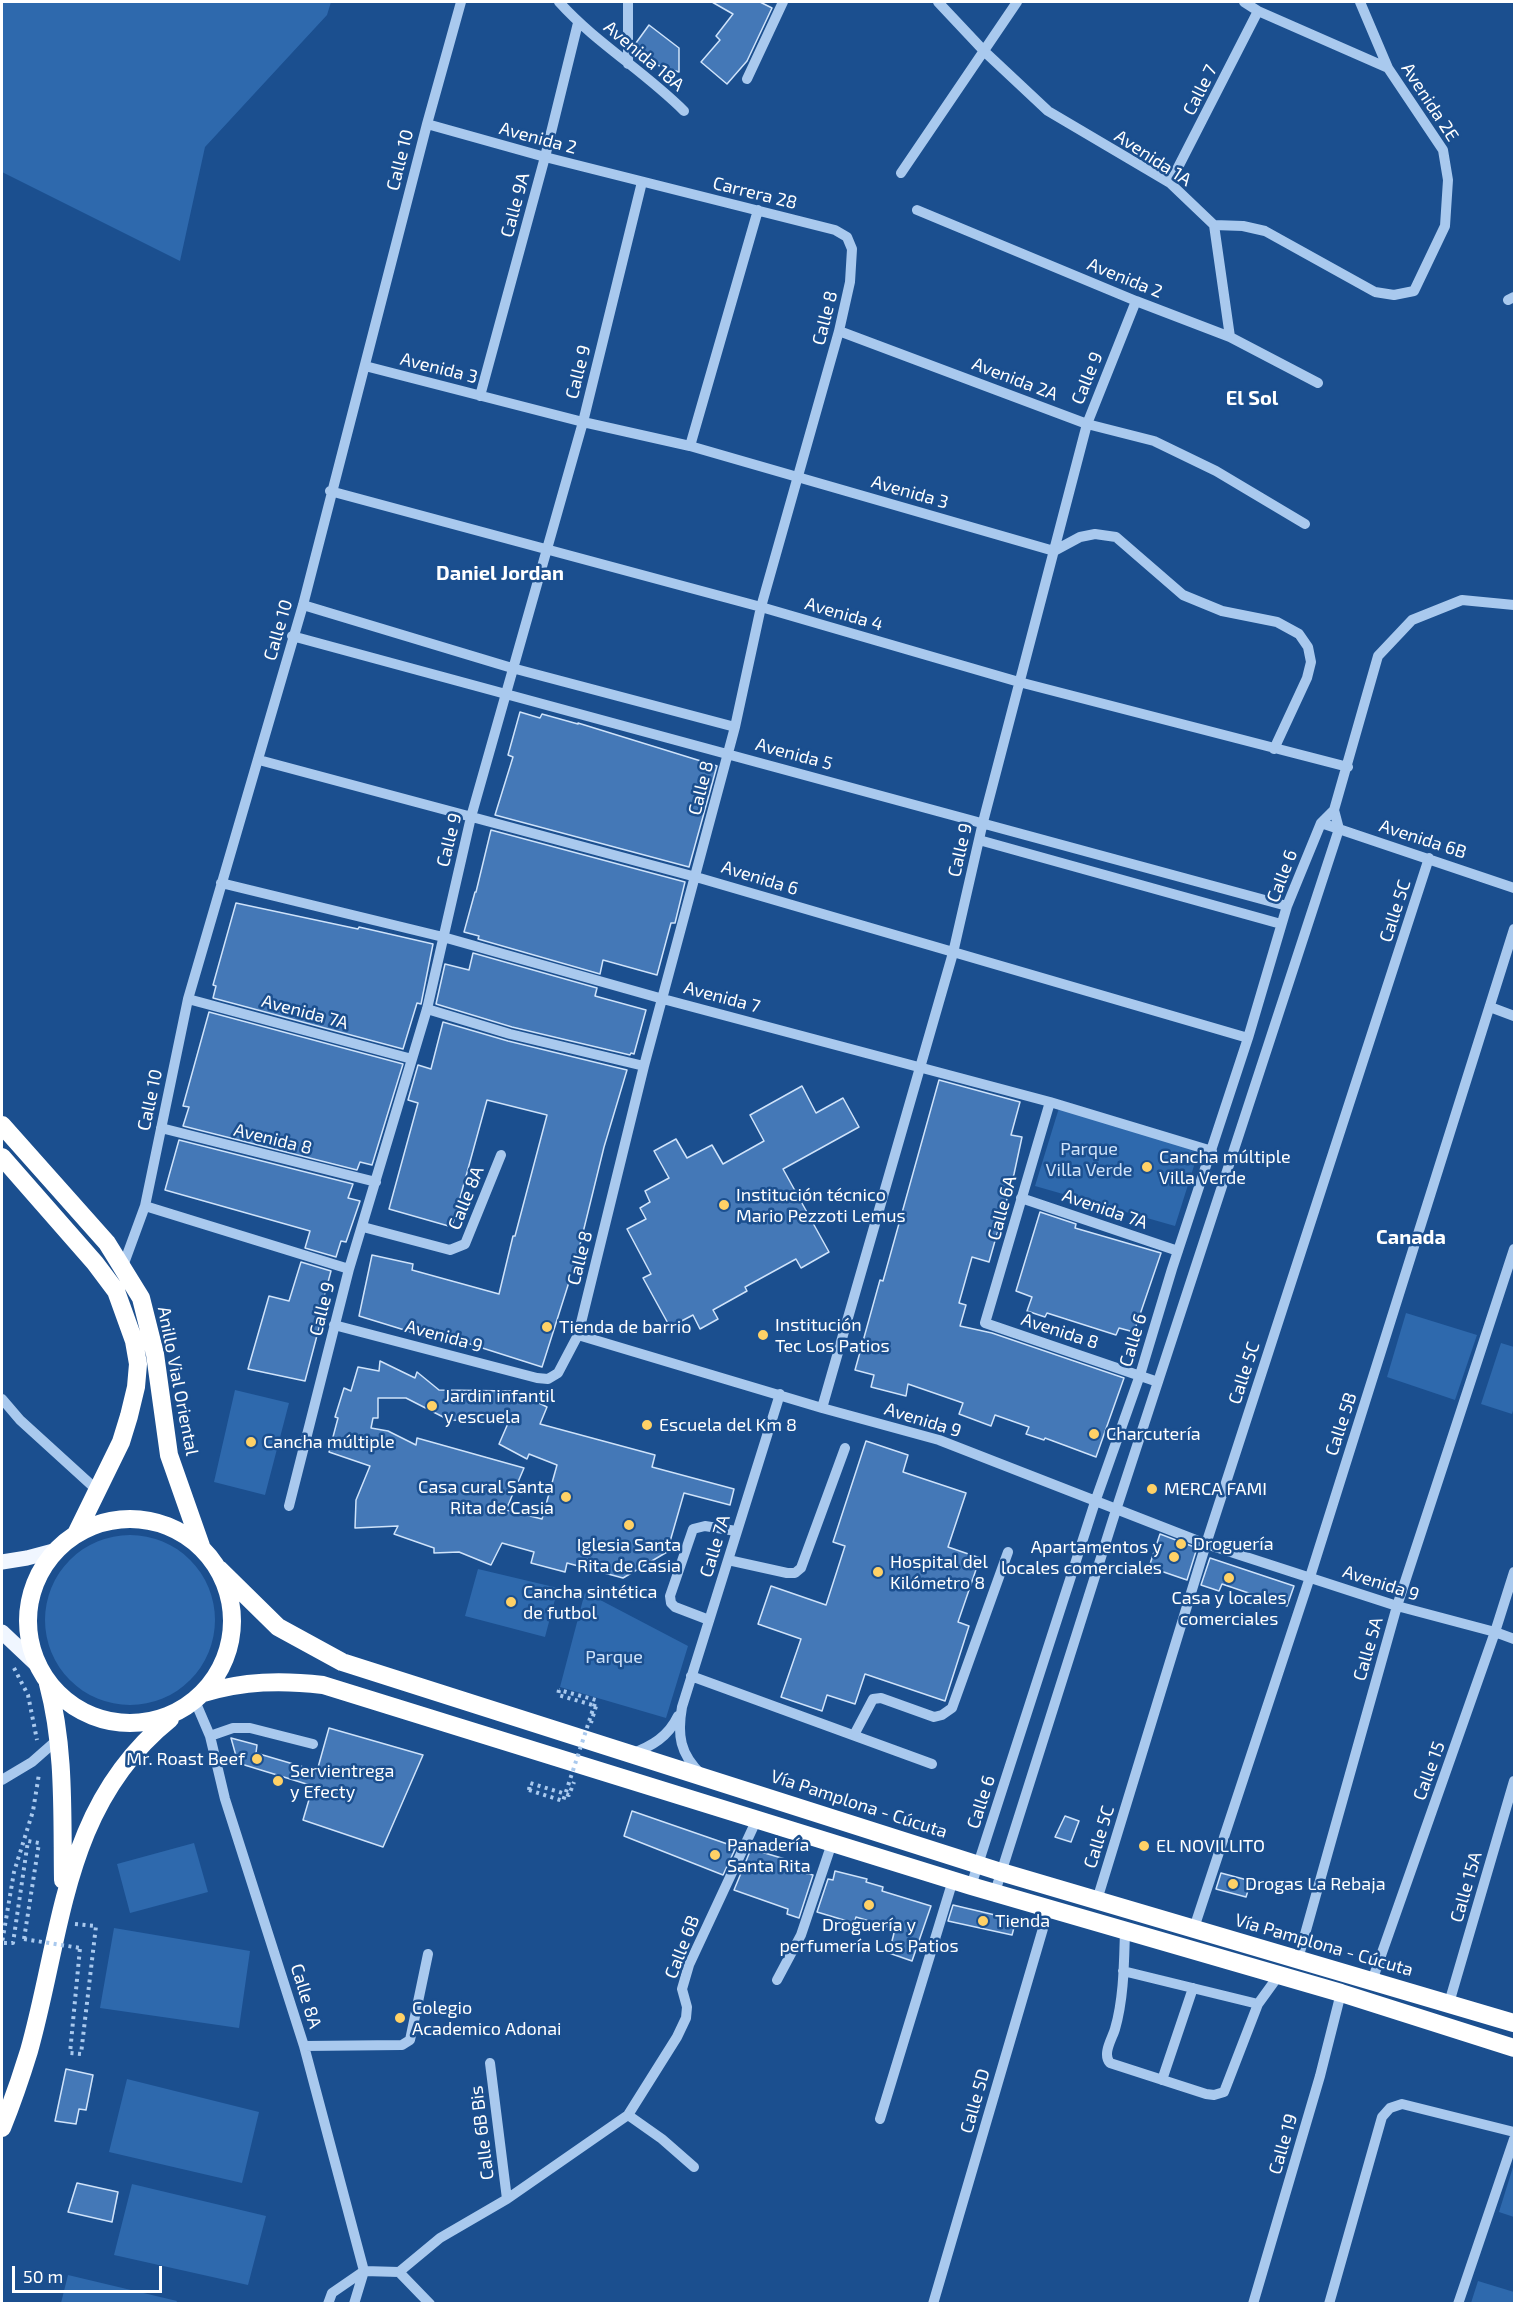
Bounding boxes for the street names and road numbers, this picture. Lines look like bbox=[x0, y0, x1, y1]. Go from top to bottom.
street label: Avenida 18A bbox=[599, 16, 689, 96]
street label: Avenida 2E bbox=[1397, 59, 1463, 145]
street label: Calle 7 bbox=[1178, 61, 1222, 119]
street label: Avenida 2 bbox=[497, 117, 579, 159]
street label: Avenida 1A bbox=[1110, 125, 1196, 191]
street label: Calle 10 bbox=[382, 127, 418, 193]
street label: Calle 9A bbox=[496, 170, 534, 240]
street label: Carrera 28 bbox=[711, 172, 799, 214]
street label: Avenida 2 bbox=[1084, 253, 1166, 303]
street label: Calle 8 bbox=[808, 288, 842, 348]
street label: Calle 9 bbox=[561, 343, 595, 401]
street label: Avenida 3 bbox=[398, 348, 480, 388]
street label: Calle 9 bbox=[1067, 349, 1107, 407]
street label: Avenida 2A bbox=[969, 353, 1061, 405]
street label: Avenida 3 bbox=[869, 471, 951, 513]
street label: Avenida 4 bbox=[803, 593, 885, 635]
street label: Calle 10 bbox=[259, 597, 297, 663]
street label: Avenida 5 bbox=[753, 733, 835, 775]
street label: Calle 8 bbox=[684, 758, 718, 818]
street label: Calle 9 bbox=[432, 811, 466, 869]
street label: Avenida 6B bbox=[1377, 815, 1469, 863]
street label: Calle 9 bbox=[943, 821, 977, 879]
street label: Calle 6 bbox=[1262, 847, 1302, 905]
street label: Avenida 6 bbox=[719, 856, 801, 900]
street label: Calle 5C bbox=[1375, 877, 1415, 945]
street label: Avenida 7 bbox=[681, 976, 763, 1018]
street label: Avenida 7A bbox=[259, 990, 351, 1034]
street label: Calle 10 bbox=[133, 1067, 167, 1133]
street label: Avenida 8 bbox=[232, 1119, 314, 1159]
street label: Calle 8A bbox=[444, 1163, 488, 1233]
street label: Calle 6A bbox=[983, 1173, 1021, 1243]
street label: Avenida 7A bbox=[1059, 1184, 1151, 1234]
street label: Calle 8 bbox=[563, 1228, 597, 1288]
street label: Calle 9 bbox=[305, 1280, 339, 1338]
street label: Anillo Vial Oriental bbox=[153, 1305, 203, 1457]
street label: Avenida 8 bbox=[1019, 1308, 1101, 1354]
street label: Calle 6 bbox=[1115, 1311, 1151, 1369]
street label: Avenida 9 bbox=[403, 1315, 485, 1357]
street label: Calle 5C bbox=[1224, 1339, 1264, 1407]
street label: Calle 5B bbox=[1321, 1390, 1361, 1458]
street label: Avenida 9 bbox=[882, 1398, 964, 1442]
street label: Calle 7A bbox=[695, 1512, 735, 1580]
street label: Avenida 9 bbox=[1340, 1560, 1422, 1606]
street label: Calle 5A bbox=[1349, 1615, 1387, 1683]
street label: Calle 15 bbox=[1408, 1738, 1450, 1804]
street label: Vía Pamplona - Cúcuta bbox=[768, 1765, 950, 1843]
street label: Calle 6 bbox=[962, 1773, 1000, 1831]
street label: Calle 5C bbox=[1079, 1803, 1119, 1871]
street label: Calle 15A bbox=[1446, 1849, 1486, 1925]
street label: Vía Pamplona - Cúcuta bbox=[1232, 1909, 1416, 1981]
street label: Calle 6B bbox=[660, 1912, 704, 1982]
street label: Calle 8A bbox=[286, 1961, 326, 2031]
street label: Calle 5D bbox=[956, 2066, 994, 2136]
street label: Calle 6B Bis bbox=[466, 2085, 498, 2181]
street label: Calle 19 bbox=[1264, 2111, 1302, 2177]

